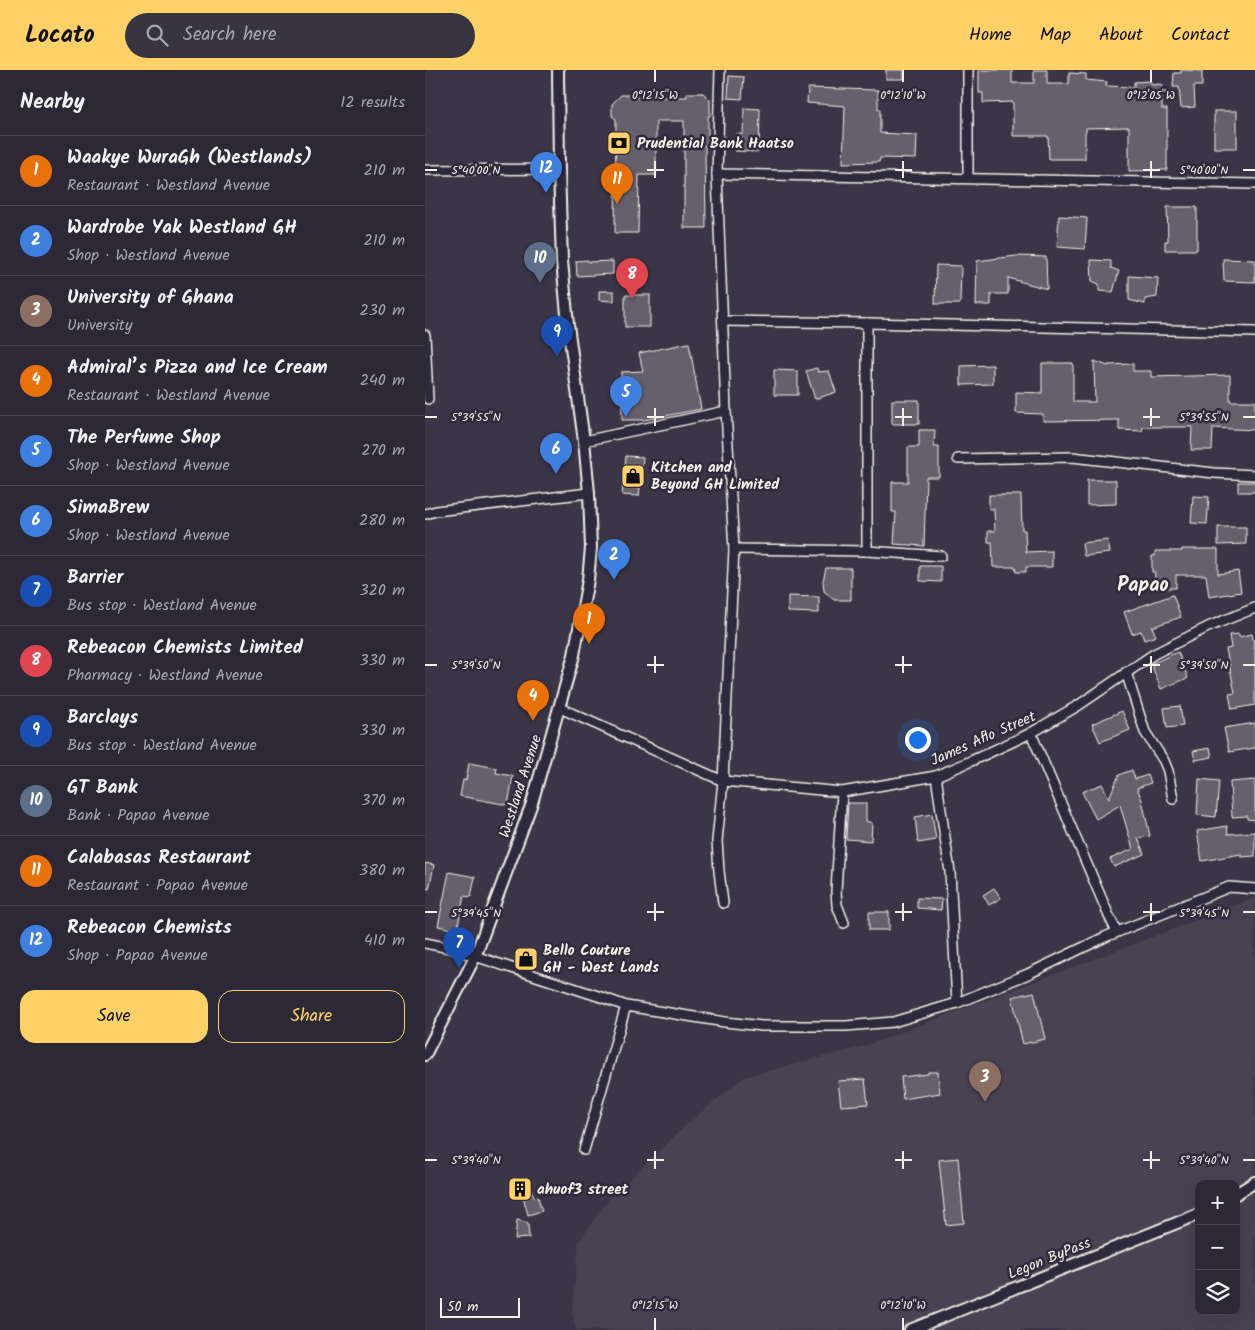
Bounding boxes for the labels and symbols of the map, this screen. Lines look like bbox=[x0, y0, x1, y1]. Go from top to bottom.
text: 0°12'15"W bbox=[632, 86, 678, 105]
text: 0°12'10"W bbox=[880, 86, 926, 105]
text: 0°12'05"W bbox=[1127, 86, 1175, 105]
bank icon: Prudential Bank Haatso bbox=[606, 130, 632, 156]
place label: Prudential Bank Haatso bbox=[637, 132, 794, 156]
pin: 12 bbox=[530, 152, 562, 193]
text: 5°40'00"N bbox=[452, 161, 500, 180]
text: 5°40'00"N bbox=[1180, 161, 1228, 180]
pin: 11 bbox=[601, 163, 633, 204]
pin: 10 bbox=[524, 242, 556, 283]
pin: 8 bbox=[616, 258, 648, 299]
pin: 9 bbox=[541, 316, 573, 357]
pin: 5 bbox=[610, 376, 642, 417]
text: 5°39'55"N bbox=[451, 408, 501, 427]
text: 5°39'55"N bbox=[1179, 408, 1229, 427]
pin: 6 bbox=[540, 433, 572, 474]
place label: Kitchen and Beyond GH Limited bbox=[651, 456, 780, 497]
shop icon: Kitchen and Beyond GH Limited bbox=[620, 463, 646, 489]
pin: 2 bbox=[598, 539, 630, 580]
district label: Papao bbox=[1117, 570, 1169, 602]
pin: 1 bbox=[573, 603, 605, 644]
text: 5°39'50"N bbox=[451, 656, 501, 675]
text: 5°39'50"N bbox=[1179, 656, 1229, 675]
pin: 4 bbox=[517, 680, 549, 721]
street label: James Aflo Street bbox=[927, 705, 1040, 773]
your location bbox=[905, 727, 931, 753]
street label: Westland Avenue bbox=[493, 731, 549, 841]
text: 5°39'45"N bbox=[451, 904, 501, 923]
text: 5°39'45"N bbox=[1179, 904, 1229, 923]
pin: 7 bbox=[443, 927, 475, 968]
place label: Bello Couture GH - West Lands bbox=[543, 939, 659, 980]
shop icon: Bello Couture GH - West Lands bbox=[513, 946, 539, 972]
pin: 3 bbox=[969, 1061, 1001, 1102]
text: 5°39'40"N bbox=[451, 1151, 501, 1170]
text: 5°39'40"N bbox=[1179, 1151, 1229, 1170]
building icon: ahuof3 street bbox=[507, 1176, 533, 1202]
place label: ahuof3 street bbox=[537, 1178, 629, 1202]
street label: Legon ByPass bbox=[1004, 1231, 1095, 1286]
scale bar bbox=[440, 1295, 520, 1318]
text: 0°12'15"W bbox=[632, 1296, 678, 1315]
text: 0°12'10"W bbox=[880, 1296, 926, 1315]

